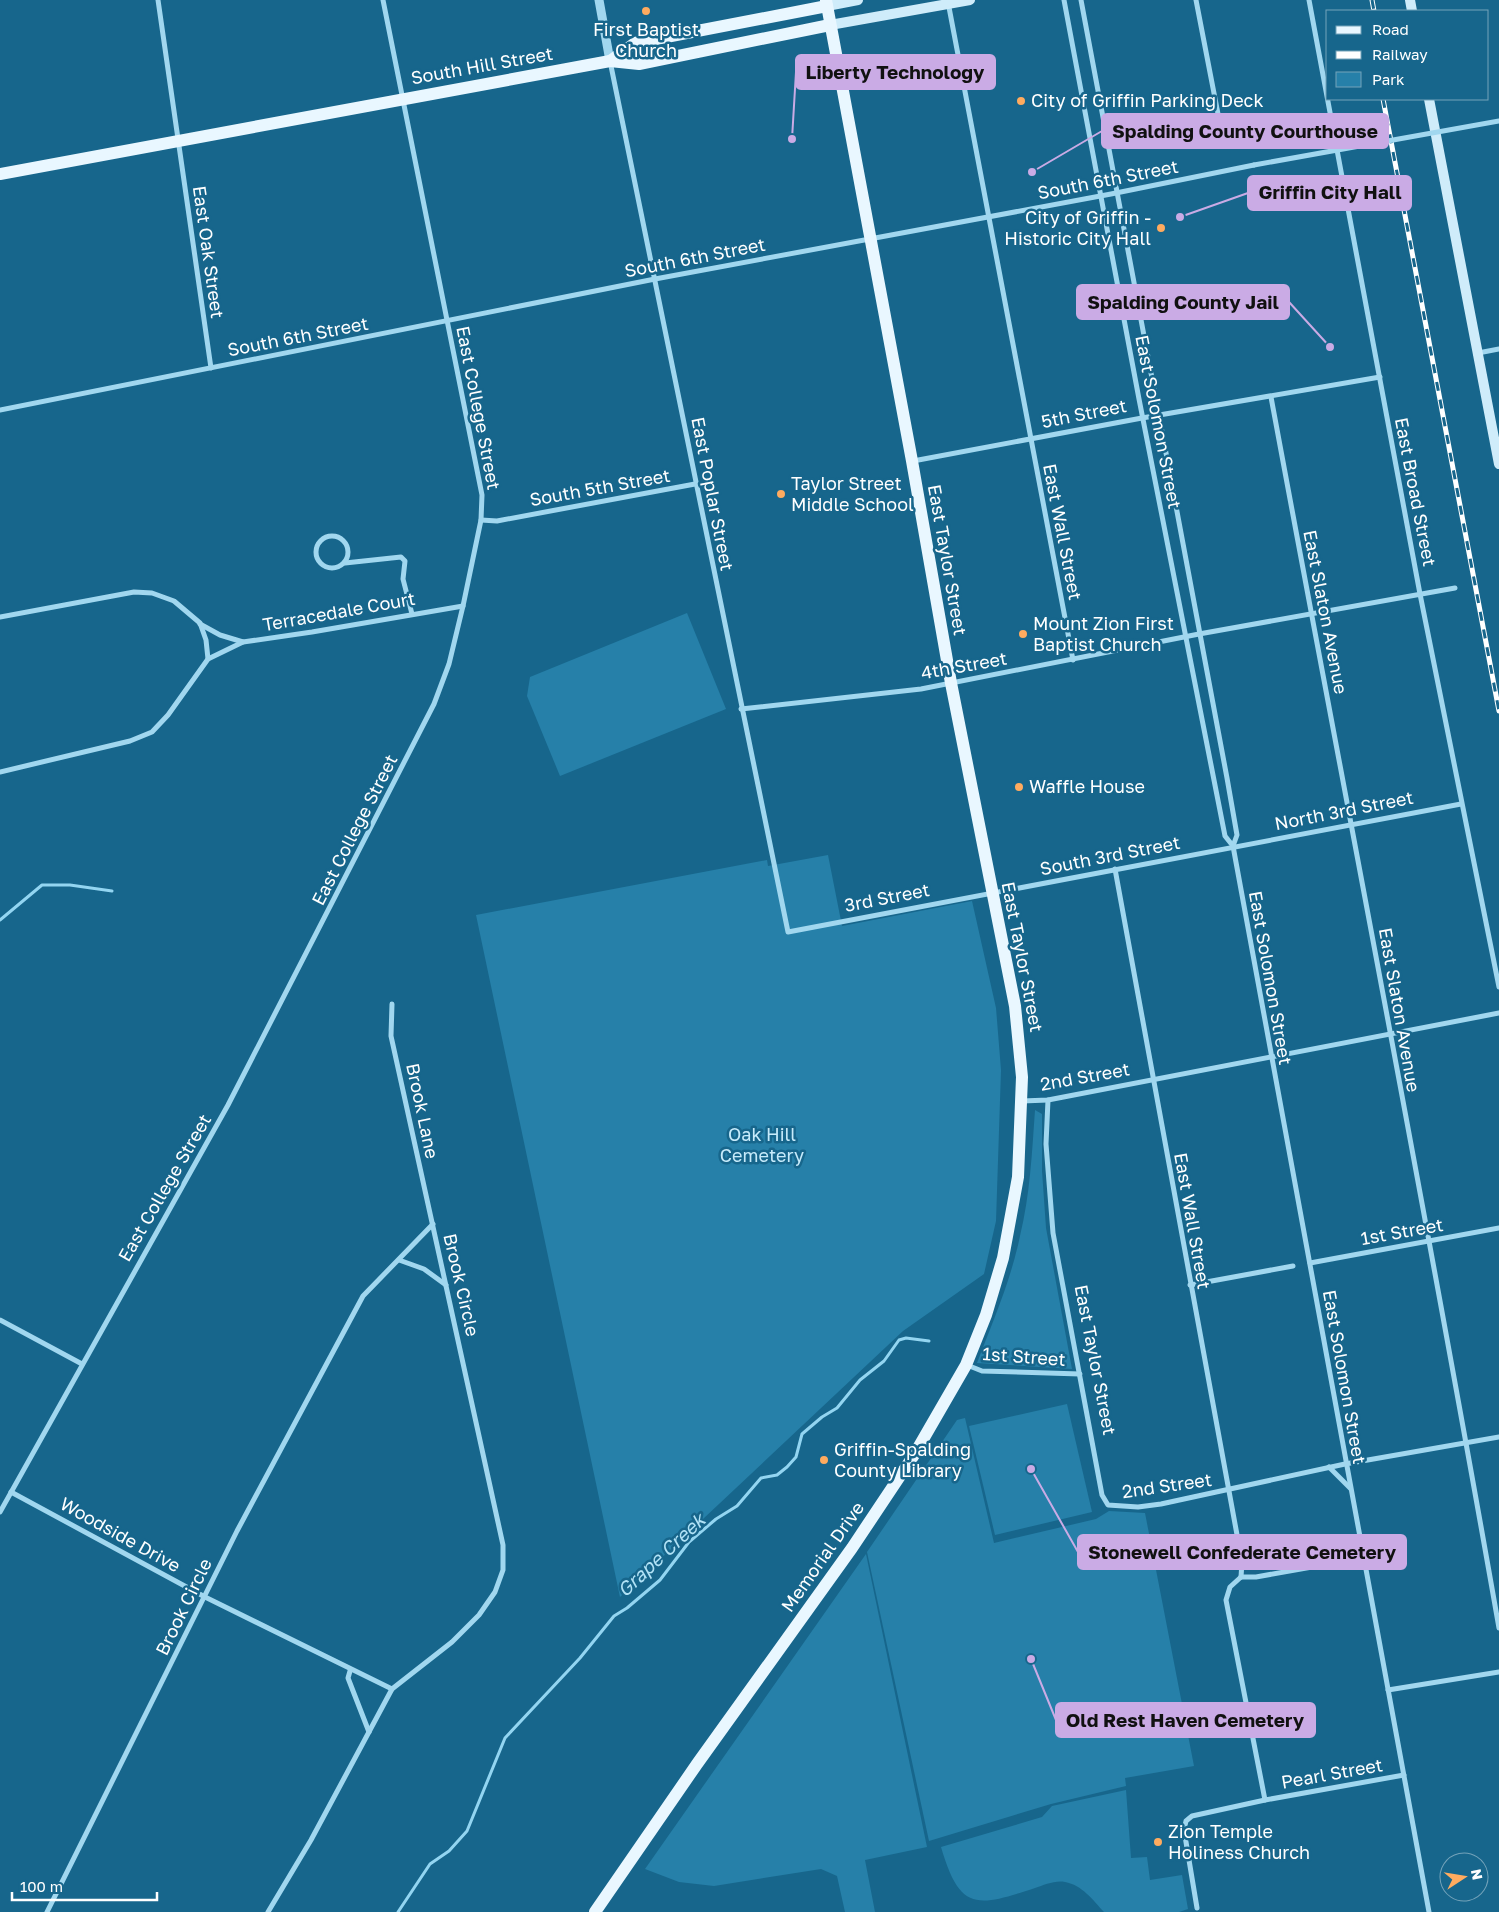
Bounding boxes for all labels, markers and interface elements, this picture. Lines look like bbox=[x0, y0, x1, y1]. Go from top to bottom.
marker: First Baptist Church bbox=[640, 5, 652, 17]
legend bbox=[1326, 10, 1489, 100]
place label: First Baptist Church bbox=[593, 18, 699, 61]
text: Road bbox=[1372, 20, 1409, 38]
street label: South Hill Street bbox=[409, 42, 555, 88]
text: Railway bbox=[1372, 45, 1428, 63]
callout: Liberty Technology bbox=[796, 55, 995, 89]
text: Liberty Technology bbox=[806, 60, 985, 83]
text: Park bbox=[1372, 70, 1405, 88]
place label: City of Griffin Parking Deck bbox=[1031, 89, 1264, 111]
marker: City of Griffin Parking Deck bbox=[1015, 95, 1027, 107]
callout: Spalding County Courthouse bbox=[1102, 114, 1388, 148]
text: Spalding County Courthouse bbox=[1112, 119, 1378, 142]
street label: South 6th Street bbox=[1036, 155, 1180, 203]
callout: Griffin City Hall bbox=[1248, 176, 1411, 210]
text: Griffin City Hall bbox=[1258, 180, 1402, 203]
street label: East Oak Street bbox=[189, 184, 229, 320]
place label: City of Griffin - Historic City Hall bbox=[1004, 206, 1151, 249]
marker: City of Griffin - Historic City Hall bbox=[1155, 222, 1167, 234]
street label: South 6th Street bbox=[623, 233, 767, 281]
callout: Spalding County Jail bbox=[1077, 285, 1289, 319]
text: Spalding County Jail bbox=[1087, 290, 1279, 313]
street label: South 6th Street bbox=[226, 312, 370, 360]
street label: East College Street bbox=[452, 324, 506, 492]
street label: East Solomon Street bbox=[1131, 333, 1187, 511]
street label: 5th Street bbox=[1039, 394, 1128, 432]
street label: East Poplar Street bbox=[687, 415, 739, 573]
street label: East Broad Street bbox=[1391, 416, 1441, 568]
street label: East Wall Street bbox=[1039, 462, 1087, 602]
street label: South 5th Street bbox=[528, 464, 672, 510]
place label: Taylor Street Middle School bbox=[791, 472, 914, 515]
street label: East Taylor Street bbox=[924, 483, 972, 637]
marker: Taylor Street Middle School bbox=[775, 488, 787, 500]
street label: East Slaton Avenue bbox=[1299, 528, 1353, 696]
street label: Terracedale Court bbox=[261, 587, 417, 635]
place label: Mount Zion First Baptist Church bbox=[1033, 612, 1174, 655]
marker: Mount Zion First Baptist Church bbox=[1017, 628, 1029, 640]
street label: 4th Street bbox=[919, 647, 1009, 683]
street label: East College Street bbox=[307, 750, 402, 909]
place label: Waffle House bbox=[1029, 775, 1145, 797]
marker: Waffle House bbox=[1013, 781, 1025, 793]
street label: North 3rd Street bbox=[1273, 786, 1415, 834]
street label: South 3rd Street bbox=[1038, 831, 1182, 879]
street label: 3rd Street bbox=[842, 878, 931, 916]
street label: East Taylor Street bbox=[998, 880, 1048, 1034]
street label: East Solomon Street bbox=[1245, 889, 1297, 1067]
street label: East Slaton Avenue bbox=[1375, 926, 1425, 1094]
street label: 2nd Street bbox=[1038, 1057, 1131, 1095]
street label: Brook Lane bbox=[402, 1061, 444, 1161]
street label: East College Street bbox=[113, 1110, 215, 1265]
park label: Oak Hill Cemetery bbox=[720, 1123, 804, 1166]
street label: East Wall Street bbox=[1170, 1151, 1216, 1291]
street label: 1st Street bbox=[1359, 1213, 1445, 1249]
street label: Brook Circle bbox=[439, 1231, 484, 1338]
street label: East Taylor Street bbox=[1071, 1283, 1121, 1437]
street label: East Solomon Street bbox=[1319, 1288, 1371, 1466]
street label: 1st Street bbox=[982, 1342, 1066, 1370]
place label: Griffin-Spalding County Library bbox=[834, 1438, 971, 1481]
marker: Griffin-Spalding County Library bbox=[818, 1454, 830, 1466]
street label: 2nd Street bbox=[1121, 1468, 1213, 1502]
street label: Woodside Drive bbox=[56, 1492, 185, 1576]
street label: Memorial Drive bbox=[776, 1497, 868, 1616]
water label: Grape Creek bbox=[612, 1507, 711, 1601]
callout: Stonewell Confederate Cemetery bbox=[1078, 1535, 1406, 1569]
text: Stonewell Confederate Cemetery bbox=[1088, 1540, 1397, 1563]
street label: Brook Circle bbox=[150, 1555, 216, 1659]
callout: Old Rest Haven Cemetery bbox=[1056, 1703, 1315, 1737]
text: Old Rest Haven Cemetery bbox=[1066, 1708, 1305, 1731]
street label: Pearl Street bbox=[1279, 1753, 1384, 1793]
place label: Zion Temple Holiness Church bbox=[1168, 1820, 1310, 1863]
marker: Zion Temple Holiness Church bbox=[1152, 1836, 1164, 1848]
north arrow bbox=[1439, 1852, 1489, 1902]
text: N bbox=[1468, 1867, 1487, 1881]
scale bar bbox=[12, 1870, 158, 1902]
text: 100 m bbox=[20, 1877, 63, 1895]

